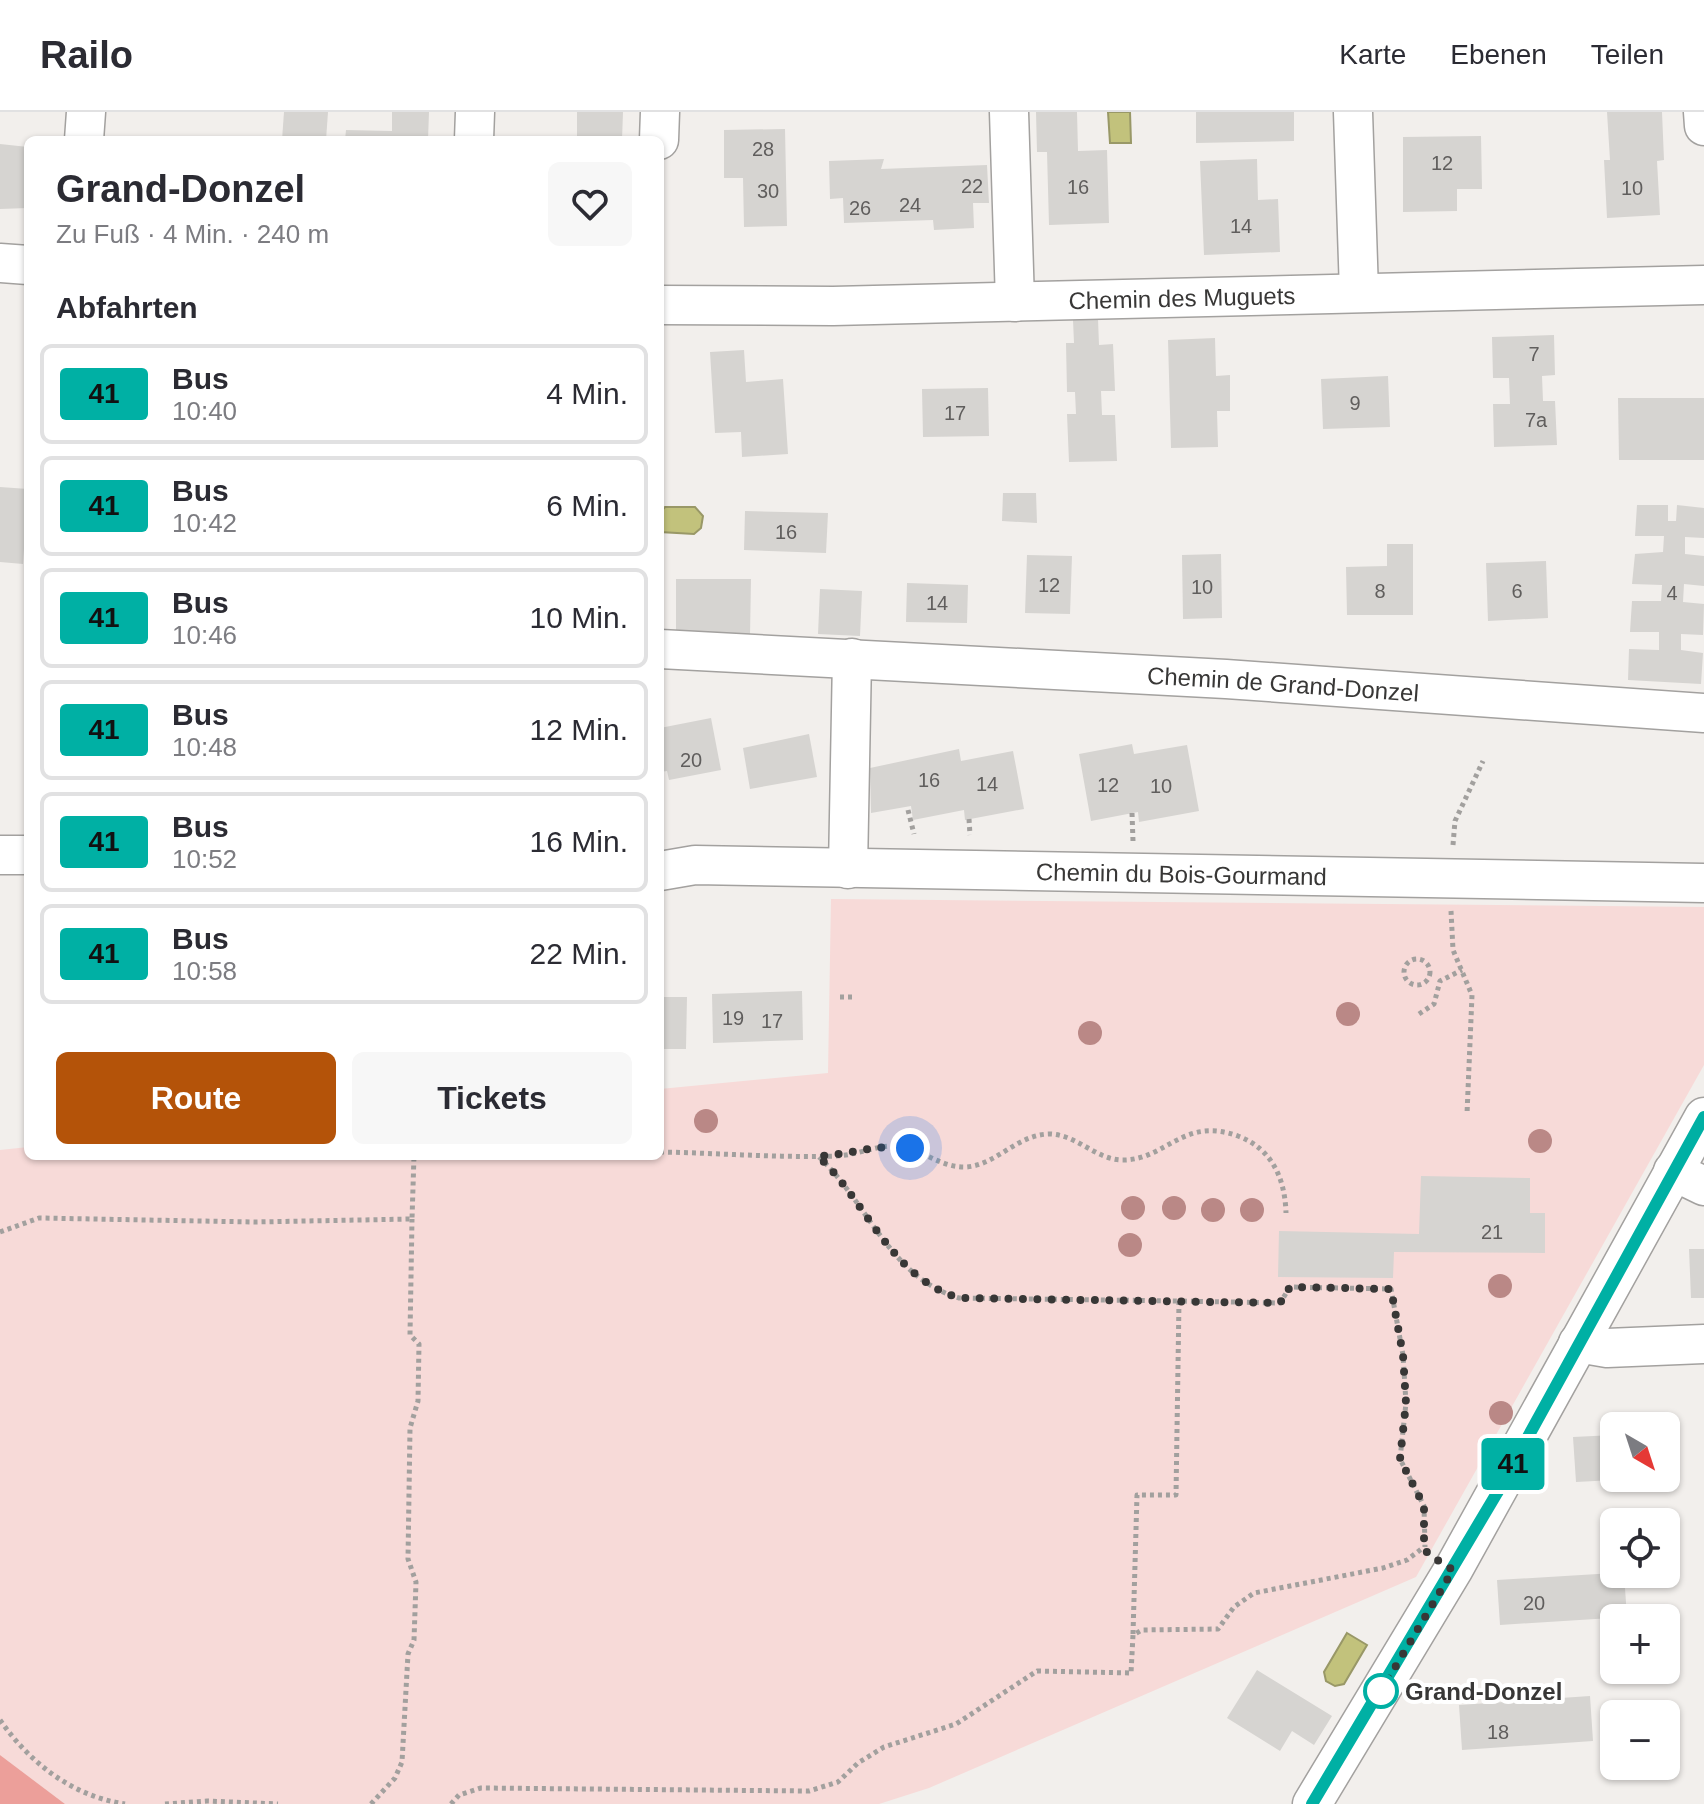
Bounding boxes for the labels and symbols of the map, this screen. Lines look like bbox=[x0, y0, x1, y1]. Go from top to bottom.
house number: 28 bbox=[752, 138, 774, 160]
house number: 12 bbox=[1431, 152, 1453, 174]
house number: 22 bbox=[961, 175, 983, 197]
house number: 16 bbox=[1067, 176, 1089, 198]
house number: 10 bbox=[1621, 177, 1643, 199]
house number: 30 bbox=[757, 180, 779, 202]
house number: 24 bbox=[899, 194, 921, 216]
house number: 26 bbox=[849, 197, 871, 219]
house number: 14 bbox=[1230, 215, 1252, 237]
street label: Chemin des Muguets bbox=[1068, 281, 1296, 314]
house number: 7 bbox=[1528, 343, 1540, 365]
house number: 9 bbox=[1349, 392, 1361, 414]
house number: 17 bbox=[944, 402, 966, 424]
house number: 7a bbox=[1525, 409, 1548, 431]
house number: 16 bbox=[775, 521, 797, 543]
house number: 12 bbox=[1038, 574, 1060, 596]
house number: 10 bbox=[1191, 576, 1213, 598]
house number: 8 bbox=[1374, 580, 1386, 602]
house number: 6 bbox=[1511, 580, 1523, 602]
house number: 4 bbox=[1666, 582, 1678, 604]
house number: 14 bbox=[926, 592, 948, 614]
street label: Chemin de Grand-Donzel bbox=[1146, 661, 1420, 706]
house number: 20 bbox=[680, 749, 702, 771]
house number: 16 bbox=[918, 769, 940, 791]
house number: 14 bbox=[976, 773, 998, 795]
house number: 12 bbox=[1097, 774, 1119, 796]
house number: 10 bbox=[1150, 775, 1172, 797]
street label: Chemin du Bois-Gourmand bbox=[1036, 858, 1327, 890]
house number: 19 bbox=[722, 1007, 744, 1029]
house number: 17 bbox=[761, 1010, 783, 1032]
your location bbox=[890, 1128, 930, 1168]
house number: 21 bbox=[1481, 1221, 1503, 1243]
north arrow bbox=[1600, 1412, 1680, 1492]
line badge: 41 bbox=[1477, 1438, 1549, 1490]
house number: 20 bbox=[1523, 1592, 1545, 1614]
marker: Grand-Donzel bbox=[1364, 1674, 1398, 1708]
place label: Grand-Donzel bbox=[1405, 1678, 1562, 1705]
house number: 18 bbox=[1487, 1721, 1509, 1743]

